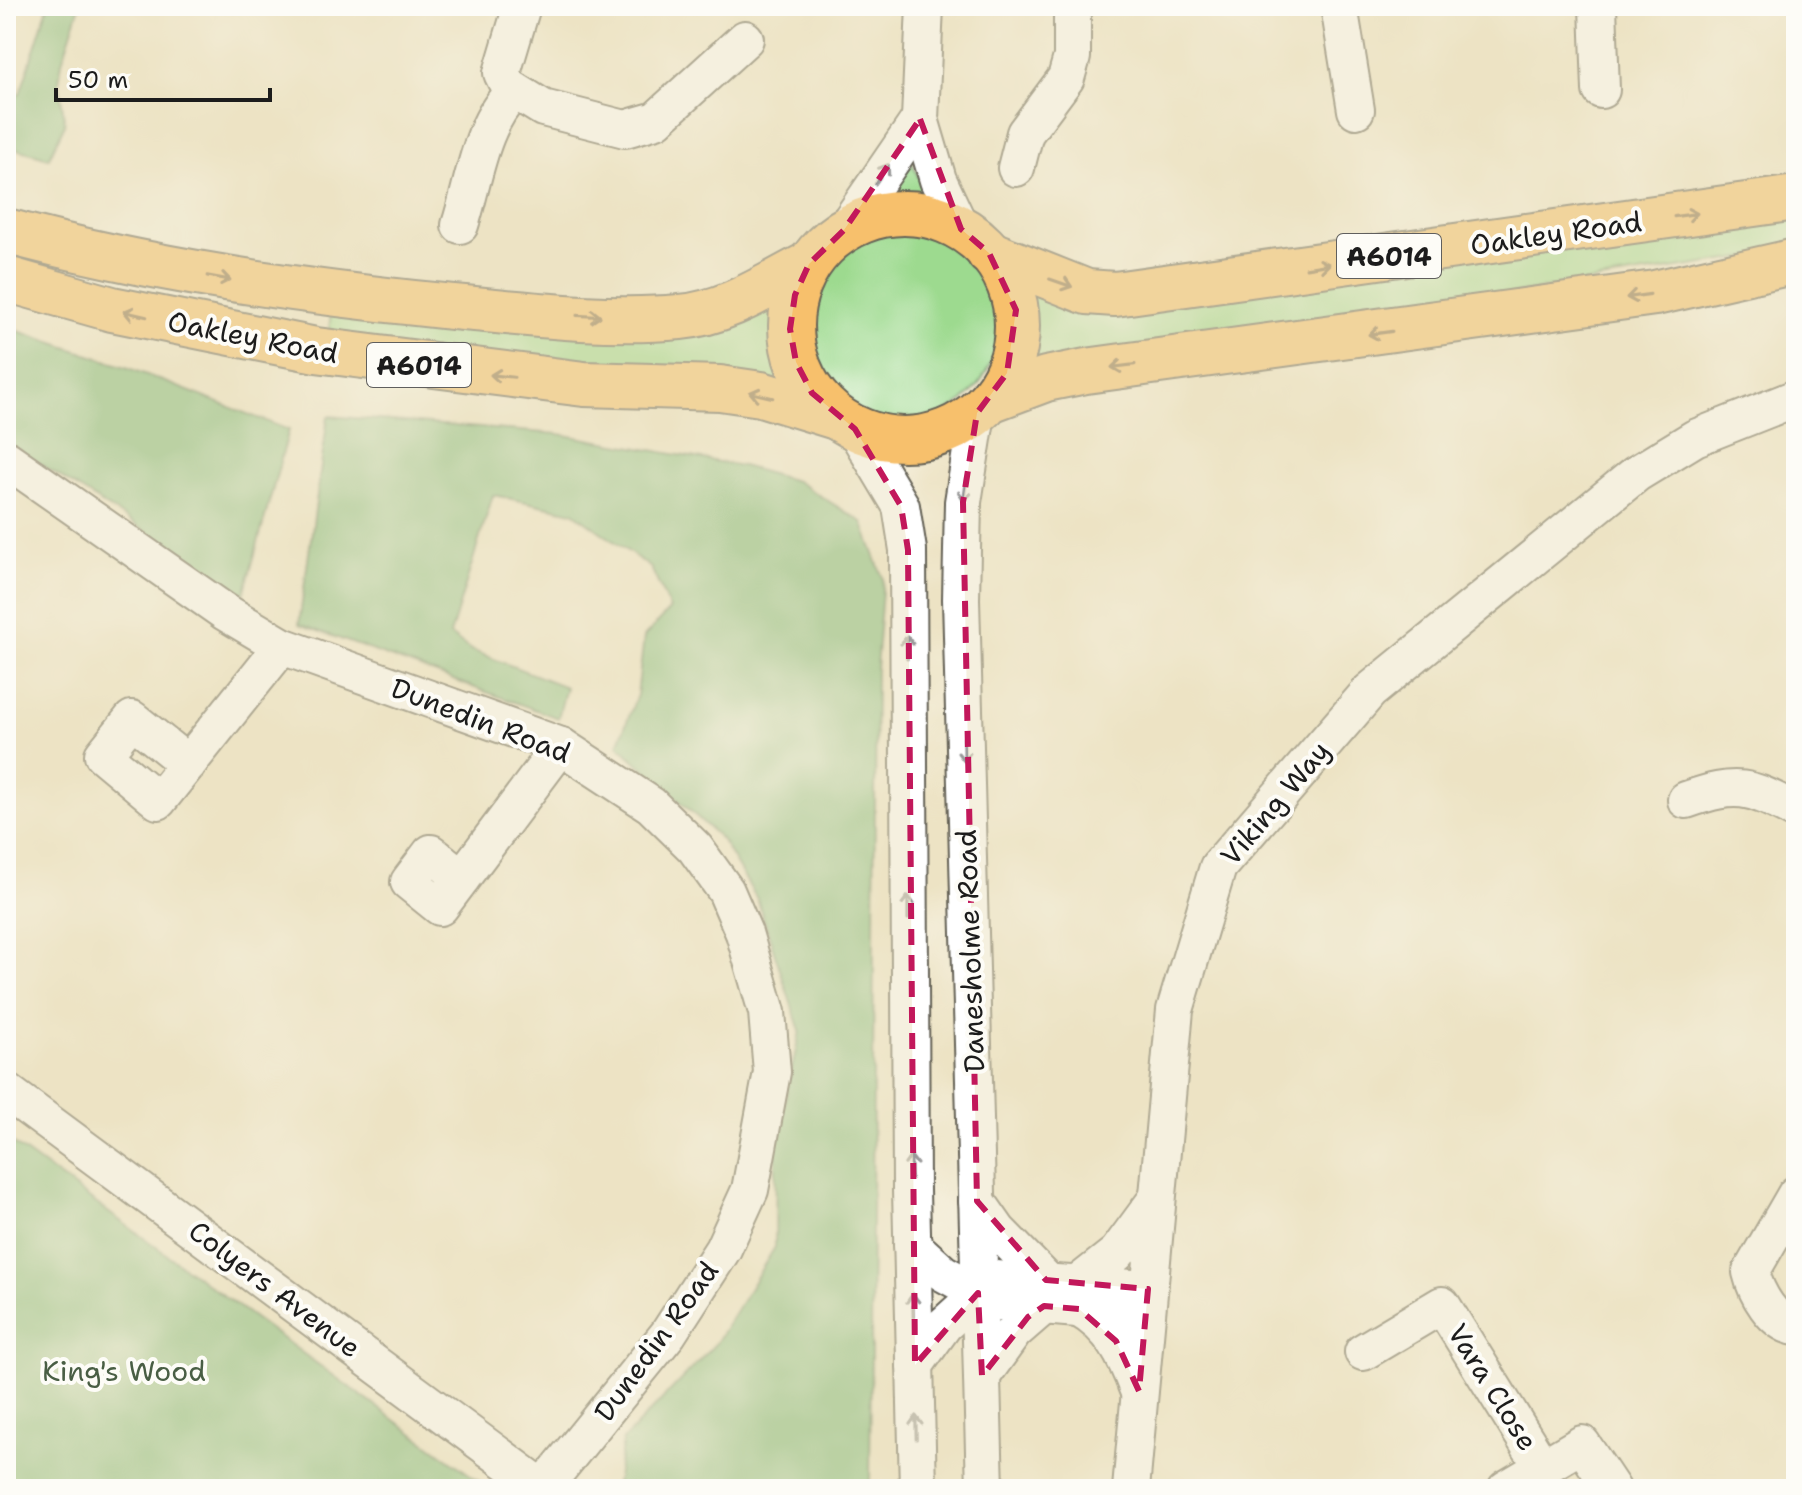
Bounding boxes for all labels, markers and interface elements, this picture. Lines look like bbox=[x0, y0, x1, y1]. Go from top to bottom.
scale bar bbox=[56, 52, 270, 102]
text: 50 m bbox=[68, 64, 128, 96]
one-way arrow bbox=[874, 164, 890, 186]
street label: Oakley Road bbox=[1468, 202, 1644, 264]
one-way arrow bbox=[1673, 206, 1698, 221]
road number: A6014 bbox=[1337, 234, 1441, 278]
one-way arrow bbox=[1305, 258, 1330, 273]
one-way arrow bbox=[206, 272, 231, 287]
one-way arrow bbox=[1048, 277, 1073, 291]
one-way arrow bbox=[1626, 289, 1651, 304]
street label: Oakley Road bbox=[165, 302, 341, 372]
one-way arrow bbox=[123, 306, 149, 321]
one-way arrow bbox=[575, 309, 602, 324]
one-way arrow bbox=[1368, 326, 1394, 341]
road number: A6014 bbox=[367, 343, 471, 387]
one-way arrow bbox=[1110, 359, 1136, 374]
one-way arrow bbox=[489, 368, 516, 383]
one-way arrow bbox=[749, 387, 774, 402]
one-way arrow bbox=[957, 477, 972, 502]
one-way arrow bbox=[899, 634, 915, 661]
street label: Dunedin Road bbox=[386, 668, 576, 772]
street label: Viking Way bbox=[1212, 733, 1338, 873]
one-way arrow bbox=[957, 736, 972, 763]
street label: Danesholme Road bbox=[947, 829, 993, 1073]
one-way arrow bbox=[900, 894, 916, 921]
one-way arrow bbox=[903, 1154, 918, 1181]
street label: Colyers Avenue bbox=[181, 1212, 369, 1366]
street label: Dunedin Road bbox=[585, 1253, 727, 1429]
one-way arrow bbox=[906, 1292, 921, 1319]
street label: Vara Close bbox=[1439, 1316, 1547, 1458]
park label: King's Wood bbox=[42, 1352, 206, 1390]
one-way arrow bbox=[909, 1414, 924, 1441]

